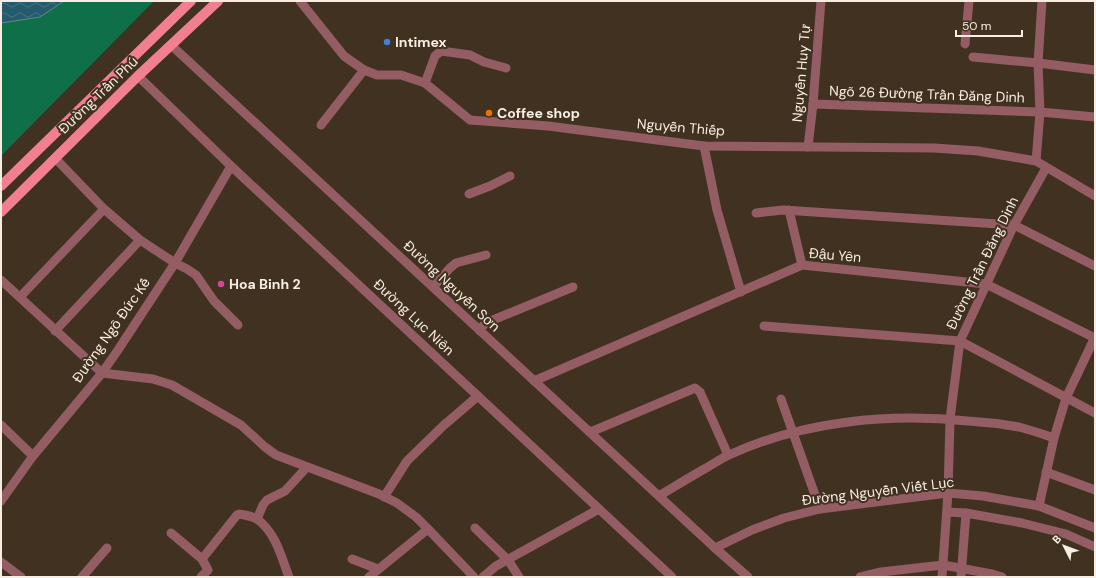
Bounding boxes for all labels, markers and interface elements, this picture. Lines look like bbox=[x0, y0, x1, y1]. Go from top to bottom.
scale bar bbox=[956, 12, 1022, 38]
text: 50 m bbox=[962, 18, 991, 34]
street label: Nguyễn Huy Tự bbox=[788, 23, 814, 123]
place label: Intimex bbox=[395, 33, 446, 51]
marker: Intimex bbox=[382, 37, 392, 47]
street label: Đường Trần Phú bbox=[54, 52, 142, 138]
street label: Ngõ 26 Đường Trần Đăng Dinh bbox=[829, 82, 1025, 106]
place label: Coffee shop bbox=[497, 104, 580, 122]
marker: Coffee shop bbox=[484, 108, 494, 118]
street label: Nguyễn Thiếp bbox=[636, 114, 726, 140]
street label: Đường Trần Đăng Dinh bbox=[942, 194, 1022, 332]
street label: Đường Nguyễn Sơn bbox=[400, 237, 504, 335]
street label: Đậu Yên bbox=[808, 244, 862, 266]
street label: Đường Ngô Đức Kế bbox=[68, 274, 154, 386]
place label: Hoa Binh 2 bbox=[229, 275, 300, 293]
street label: Đường Lục Niên bbox=[370, 275, 458, 359]
marker: Hoa Binh 2 bbox=[216, 279, 226, 289]
street label: Đường Nguyễn Viết Lục bbox=[801, 473, 955, 509]
north arrow bbox=[1044, 526, 1084, 566]
text: B bbox=[1049, 532, 1064, 547]

